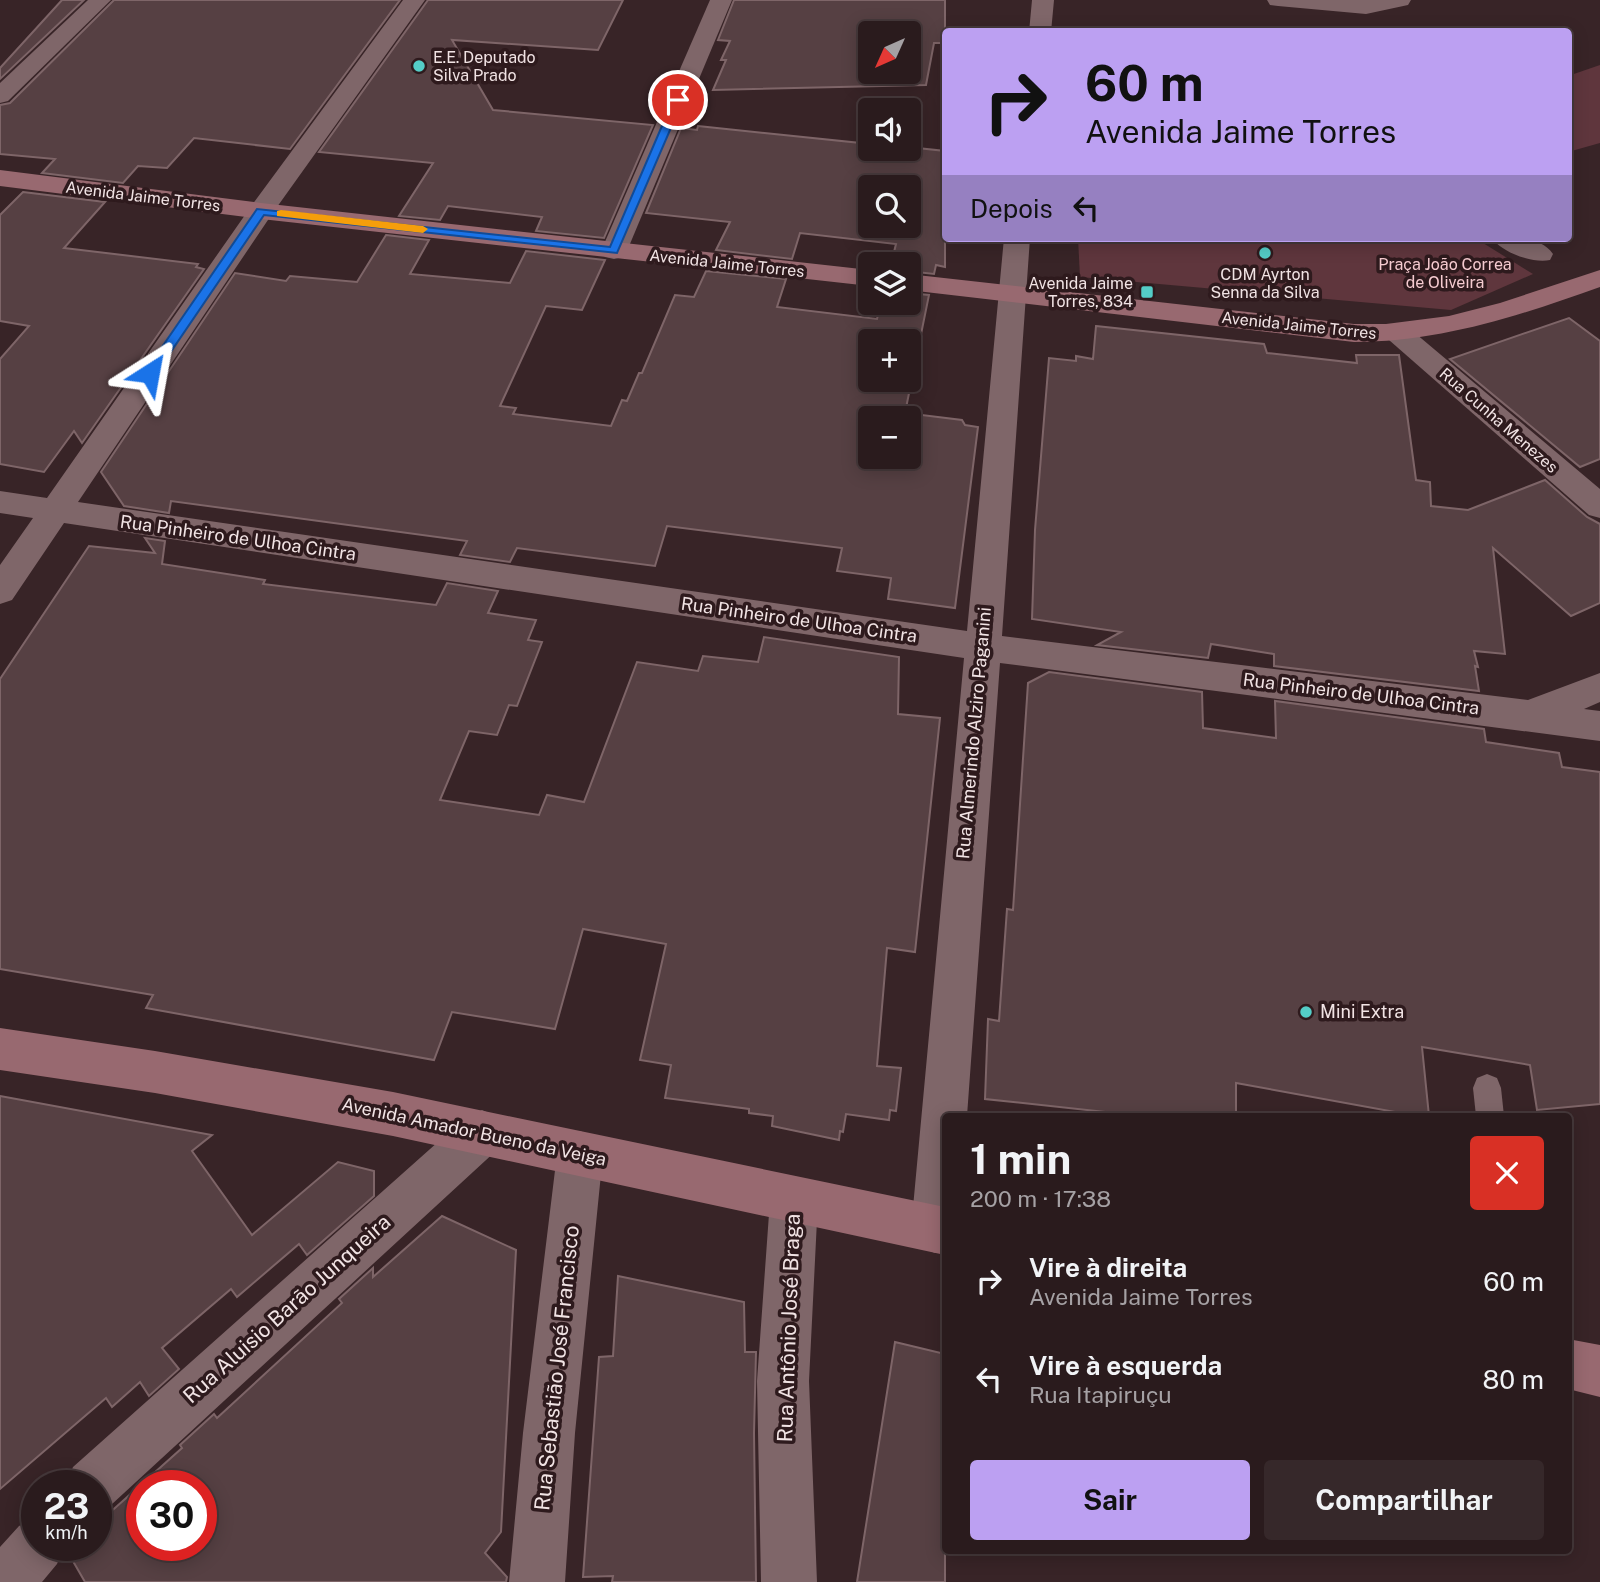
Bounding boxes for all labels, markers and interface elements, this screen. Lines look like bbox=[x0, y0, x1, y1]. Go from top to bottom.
north arrow bbox=[858, 21, 920, 84]
map controls bbox=[858, 21, 921, 469]
place label: E.E. Deputado Silva Prado bbox=[433, 48, 536, 85]
text: 60 m bbox=[1085, 54, 1204, 112]
icon: right bbox=[970, 56, 1061, 147]
marker: E.E. Deputado Silva Prado bbox=[411, 58, 427, 74]
pin bbox=[648, 70, 708, 130]
icon: arrive bbox=[659, 81, 697, 119]
button: sound bbox=[858, 98, 921, 161]
text: Avenida Jaime Torres bbox=[1085, 113, 1396, 150]
button: search bbox=[858, 175, 921, 238]
street label: Avenida Jaime Torres bbox=[65, 178, 221, 215]
icon: left bbox=[1067, 189, 1105, 227]
text: Depois bbox=[970, 193, 1053, 224]
marker: CDM Ayrton Senna da Silva bbox=[1257, 245, 1273, 261]
street label: Avenida Jaime Torres bbox=[649, 246, 805, 281]
button: layers bbox=[858, 252, 921, 315]
park label: Praça João Correa de Oliveira bbox=[1378, 255, 1512, 292]
place label: CDM Ayrton Senna da Silva bbox=[1210, 265, 1320, 302]
place label: Avenida Jaime Torres, 834 bbox=[1028, 274, 1133, 311]
marker: Avenida Jaime Torres, 834 bbox=[1139, 284, 1155, 300]
street label: Avenida Jaime Torres bbox=[1221, 308, 1377, 343]
button: + bbox=[858, 329, 921, 392]
position arrow bbox=[113, 336, 187, 410]
street label: Rua Cunha Menezes bbox=[1436, 364, 1562, 477]
button: − bbox=[858, 406, 921, 469]
street label: Rua Pinheiro de Ulhoa Cintra bbox=[119, 511, 357, 564]
street label: Rua Pinheiro de Ulhoa Cintra bbox=[680, 593, 918, 646]
street label: Rua Almerindo Alziro Paganini bbox=[952, 606, 995, 860]
street label: Rua Pinheiro de Ulhoa Cintra bbox=[1242, 669, 1480, 718]
place label: Mini Extra bbox=[1320, 1001, 1404, 1022]
marker: Mini Extra bbox=[1298, 1004, 1314, 1020]
street label: Avenida Amador Bueno da Veiga bbox=[340, 1093, 608, 1170]
text: 1 min bbox=[970, 1134, 1071, 1183]
button: close bbox=[1470, 1136, 1544, 1210]
text: 200 m · 17:38 bbox=[970, 1185, 1111, 1212]
street label: Rua Aluisio Barão Junqueira bbox=[178, 1209, 395, 1408]
street label: Rua Antônio José Braga bbox=[772, 1213, 805, 1443]
street label: Rua Sebastião José Francisco bbox=[529, 1224, 584, 1512]
text: Vire à direita bbox=[1029, 1252, 1187, 1283]
icon: right bbox=[970, 1262, 1008, 1300]
text: 60 m bbox=[1483, 1266, 1544, 1297]
text: Avenida Jaime Torres bbox=[1029, 1283, 1253, 1310]
text: Vire à esquerda bbox=[1029, 1350, 1222, 1381]
icon: left bbox=[970, 1360, 1008, 1398]
text: 80 m bbox=[1483, 1364, 1544, 1395]
text: Rua Itapiruçu bbox=[1029, 1381, 1172, 1408]
button: Sair bbox=[970, 1460, 1250, 1540]
button: Compartilhar bbox=[1264, 1460, 1544, 1540]
speed limit sign: 30 bbox=[126, 1470, 217, 1561]
text: 23 bbox=[44, 1486, 89, 1527]
text: km/h bbox=[45, 1522, 88, 1543]

